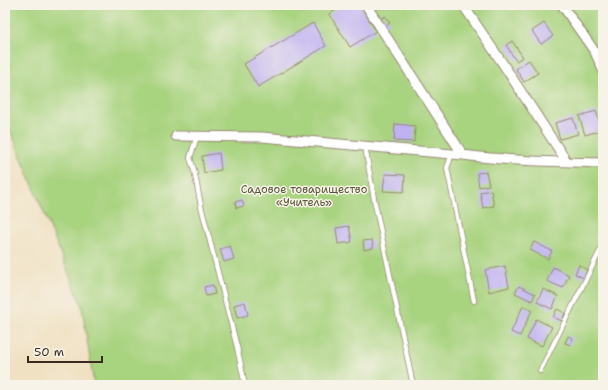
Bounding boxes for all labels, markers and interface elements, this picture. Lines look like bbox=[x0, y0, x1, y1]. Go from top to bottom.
park label: Садовое товарищество «Учитель» bbox=[241, 182, 368, 210]
scale bar bbox=[28, 338, 102, 364]
text: 50 m bbox=[34, 344, 64, 360]

